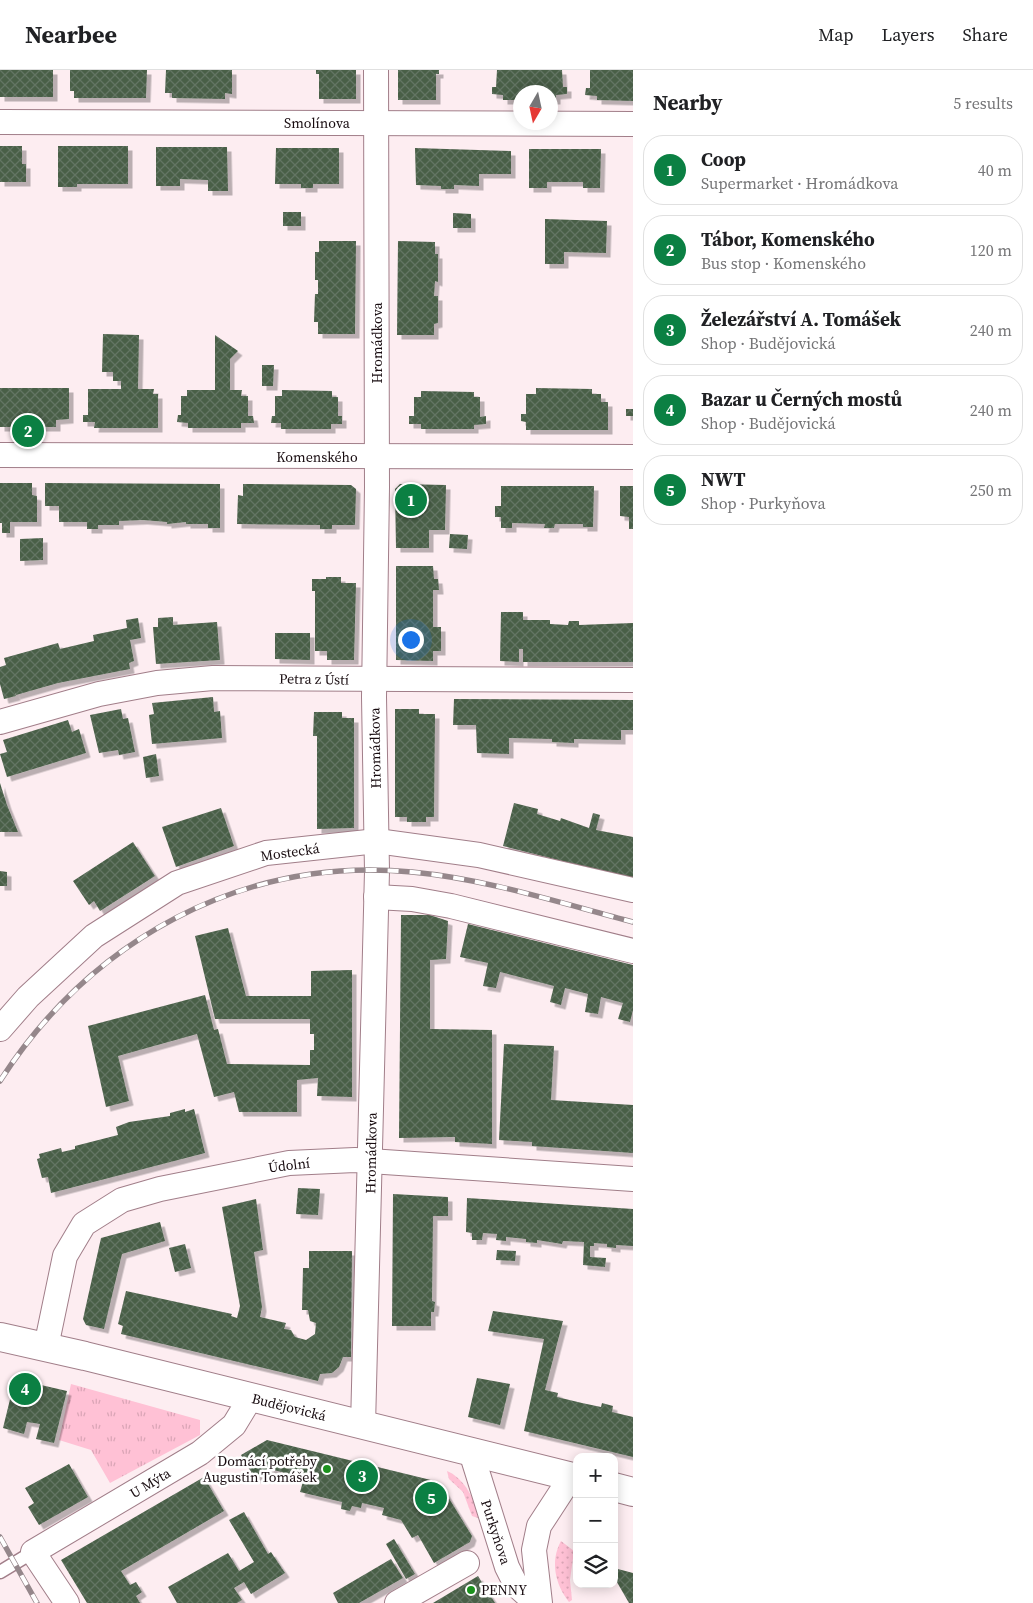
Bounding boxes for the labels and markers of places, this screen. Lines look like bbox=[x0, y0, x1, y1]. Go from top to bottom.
pin: 2 bbox=[12, 412, 44, 450]
pin: 1 bbox=[395, 481, 427, 519]
pin: 4 bbox=[9, 1370, 41, 1408]
place label: Domácí potřeby Augustin Tomášek bbox=[203, 1451, 318, 1487]
pin: 3 bbox=[346, 1457, 378, 1495]
marker: Domácí potřeby Augustin Tomášek bbox=[321, 1463, 333, 1475]
pin: 5 bbox=[415, 1479, 447, 1517]
place label: PENNY bbox=[481, 1580, 527, 1600]
marker: PENNY bbox=[465, 1584, 477, 1596]

